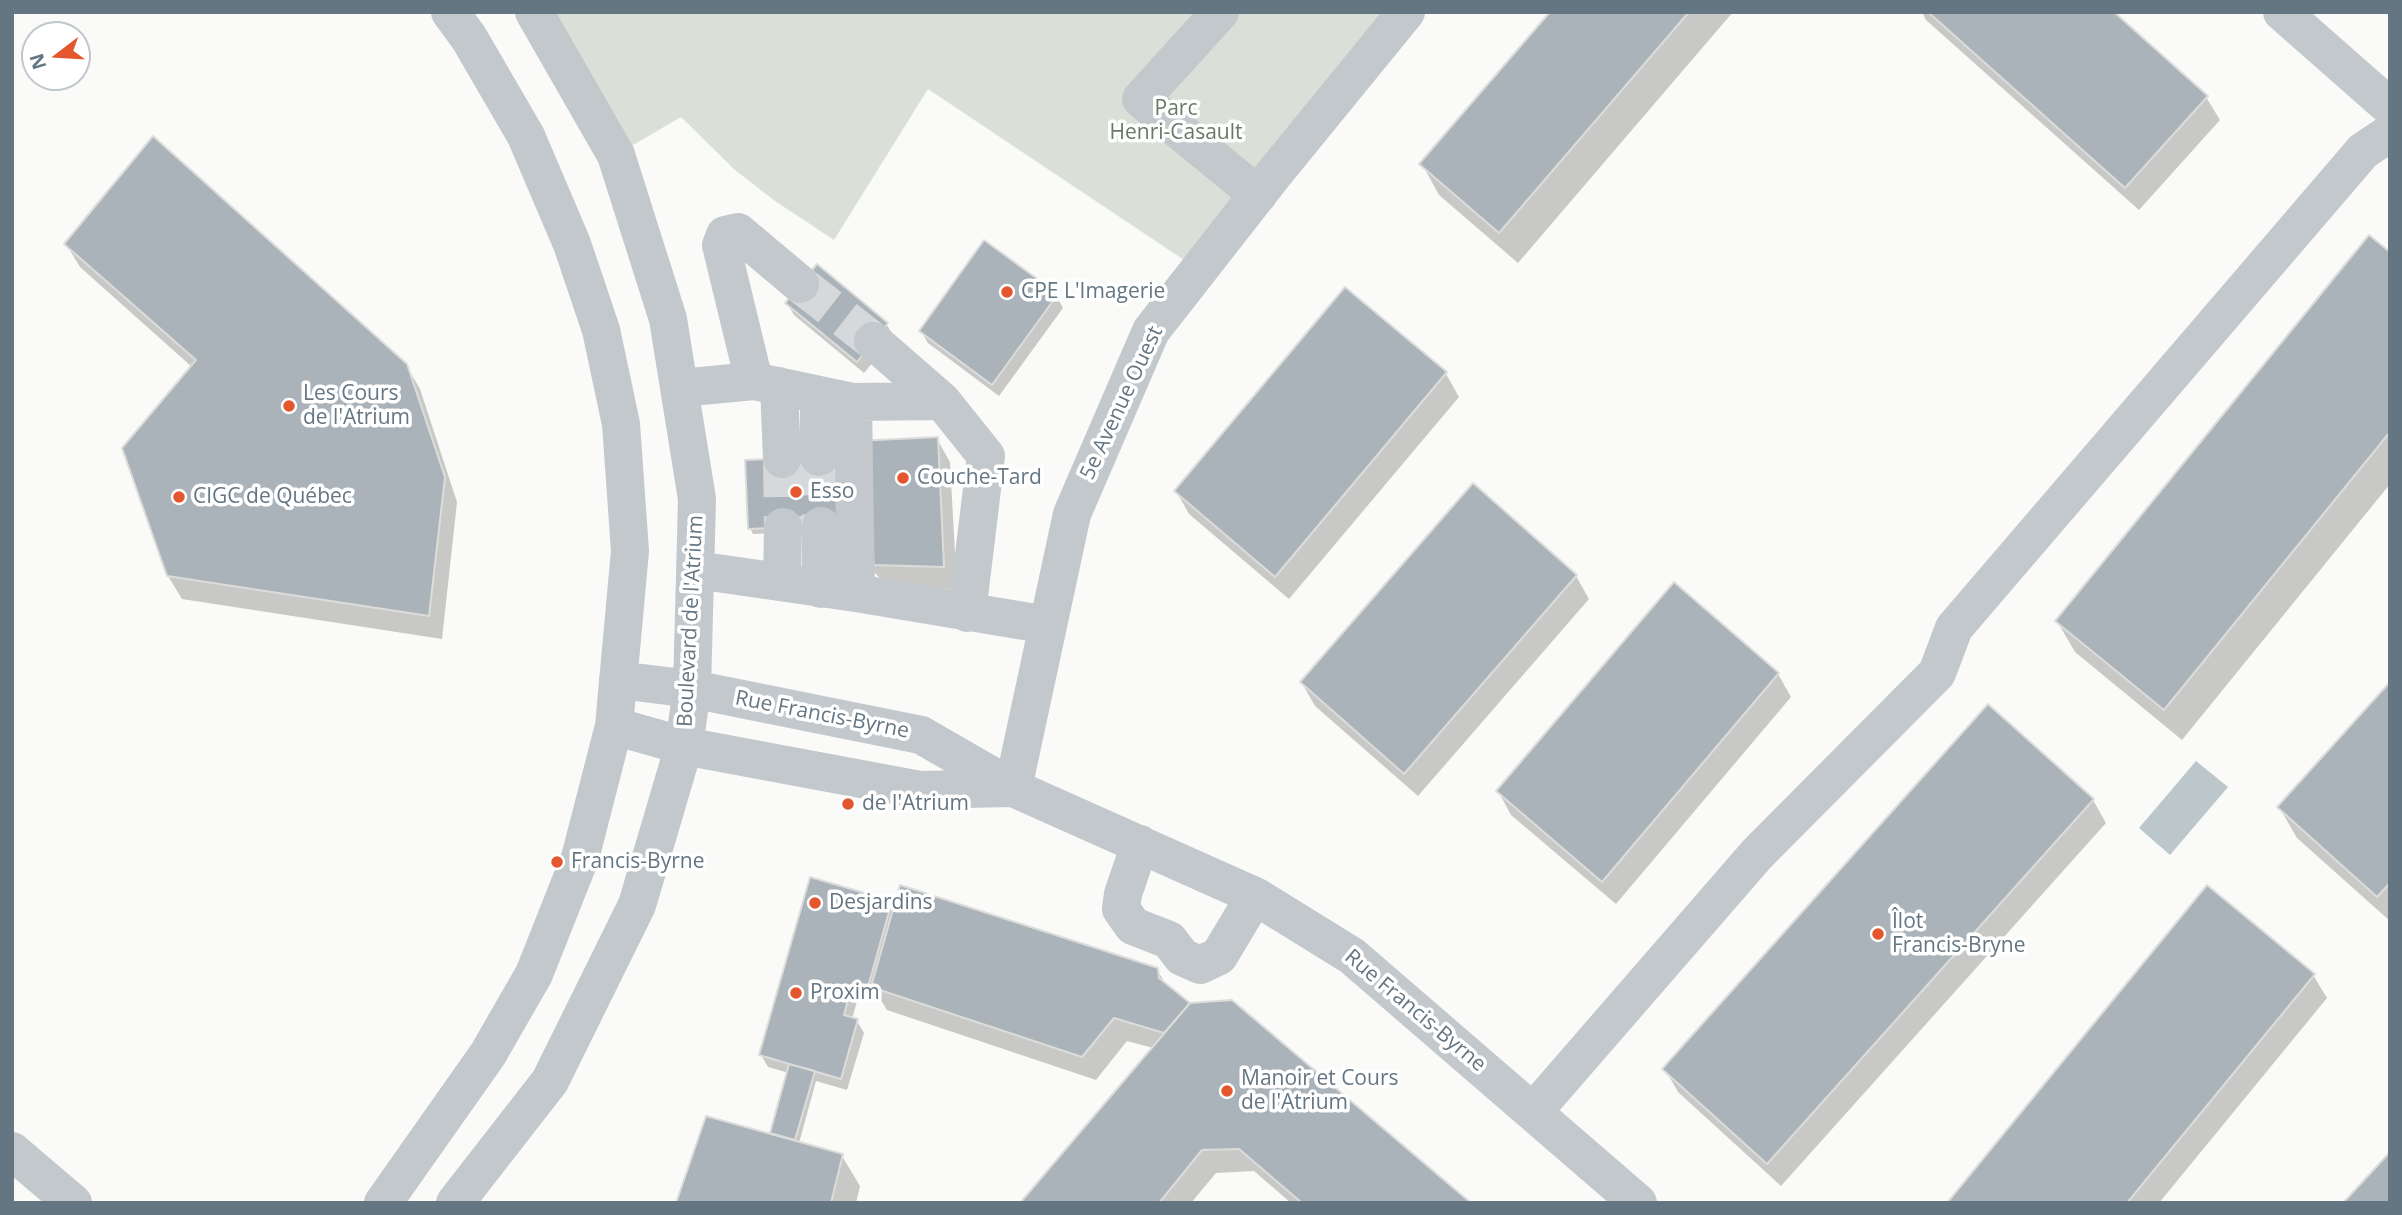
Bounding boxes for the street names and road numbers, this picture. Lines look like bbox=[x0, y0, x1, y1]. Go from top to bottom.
street label: 5e Avenue Ouest bbox=[1075, 322, 1169, 484]
street label: Boulevard de l'Atrium bbox=[673, 514, 709, 728]
street label: Rue Francis-Byrne bbox=[733, 686, 911, 744]
street label: Rue Francis-Byrne bbox=[1339, 945, 1491, 1077]

